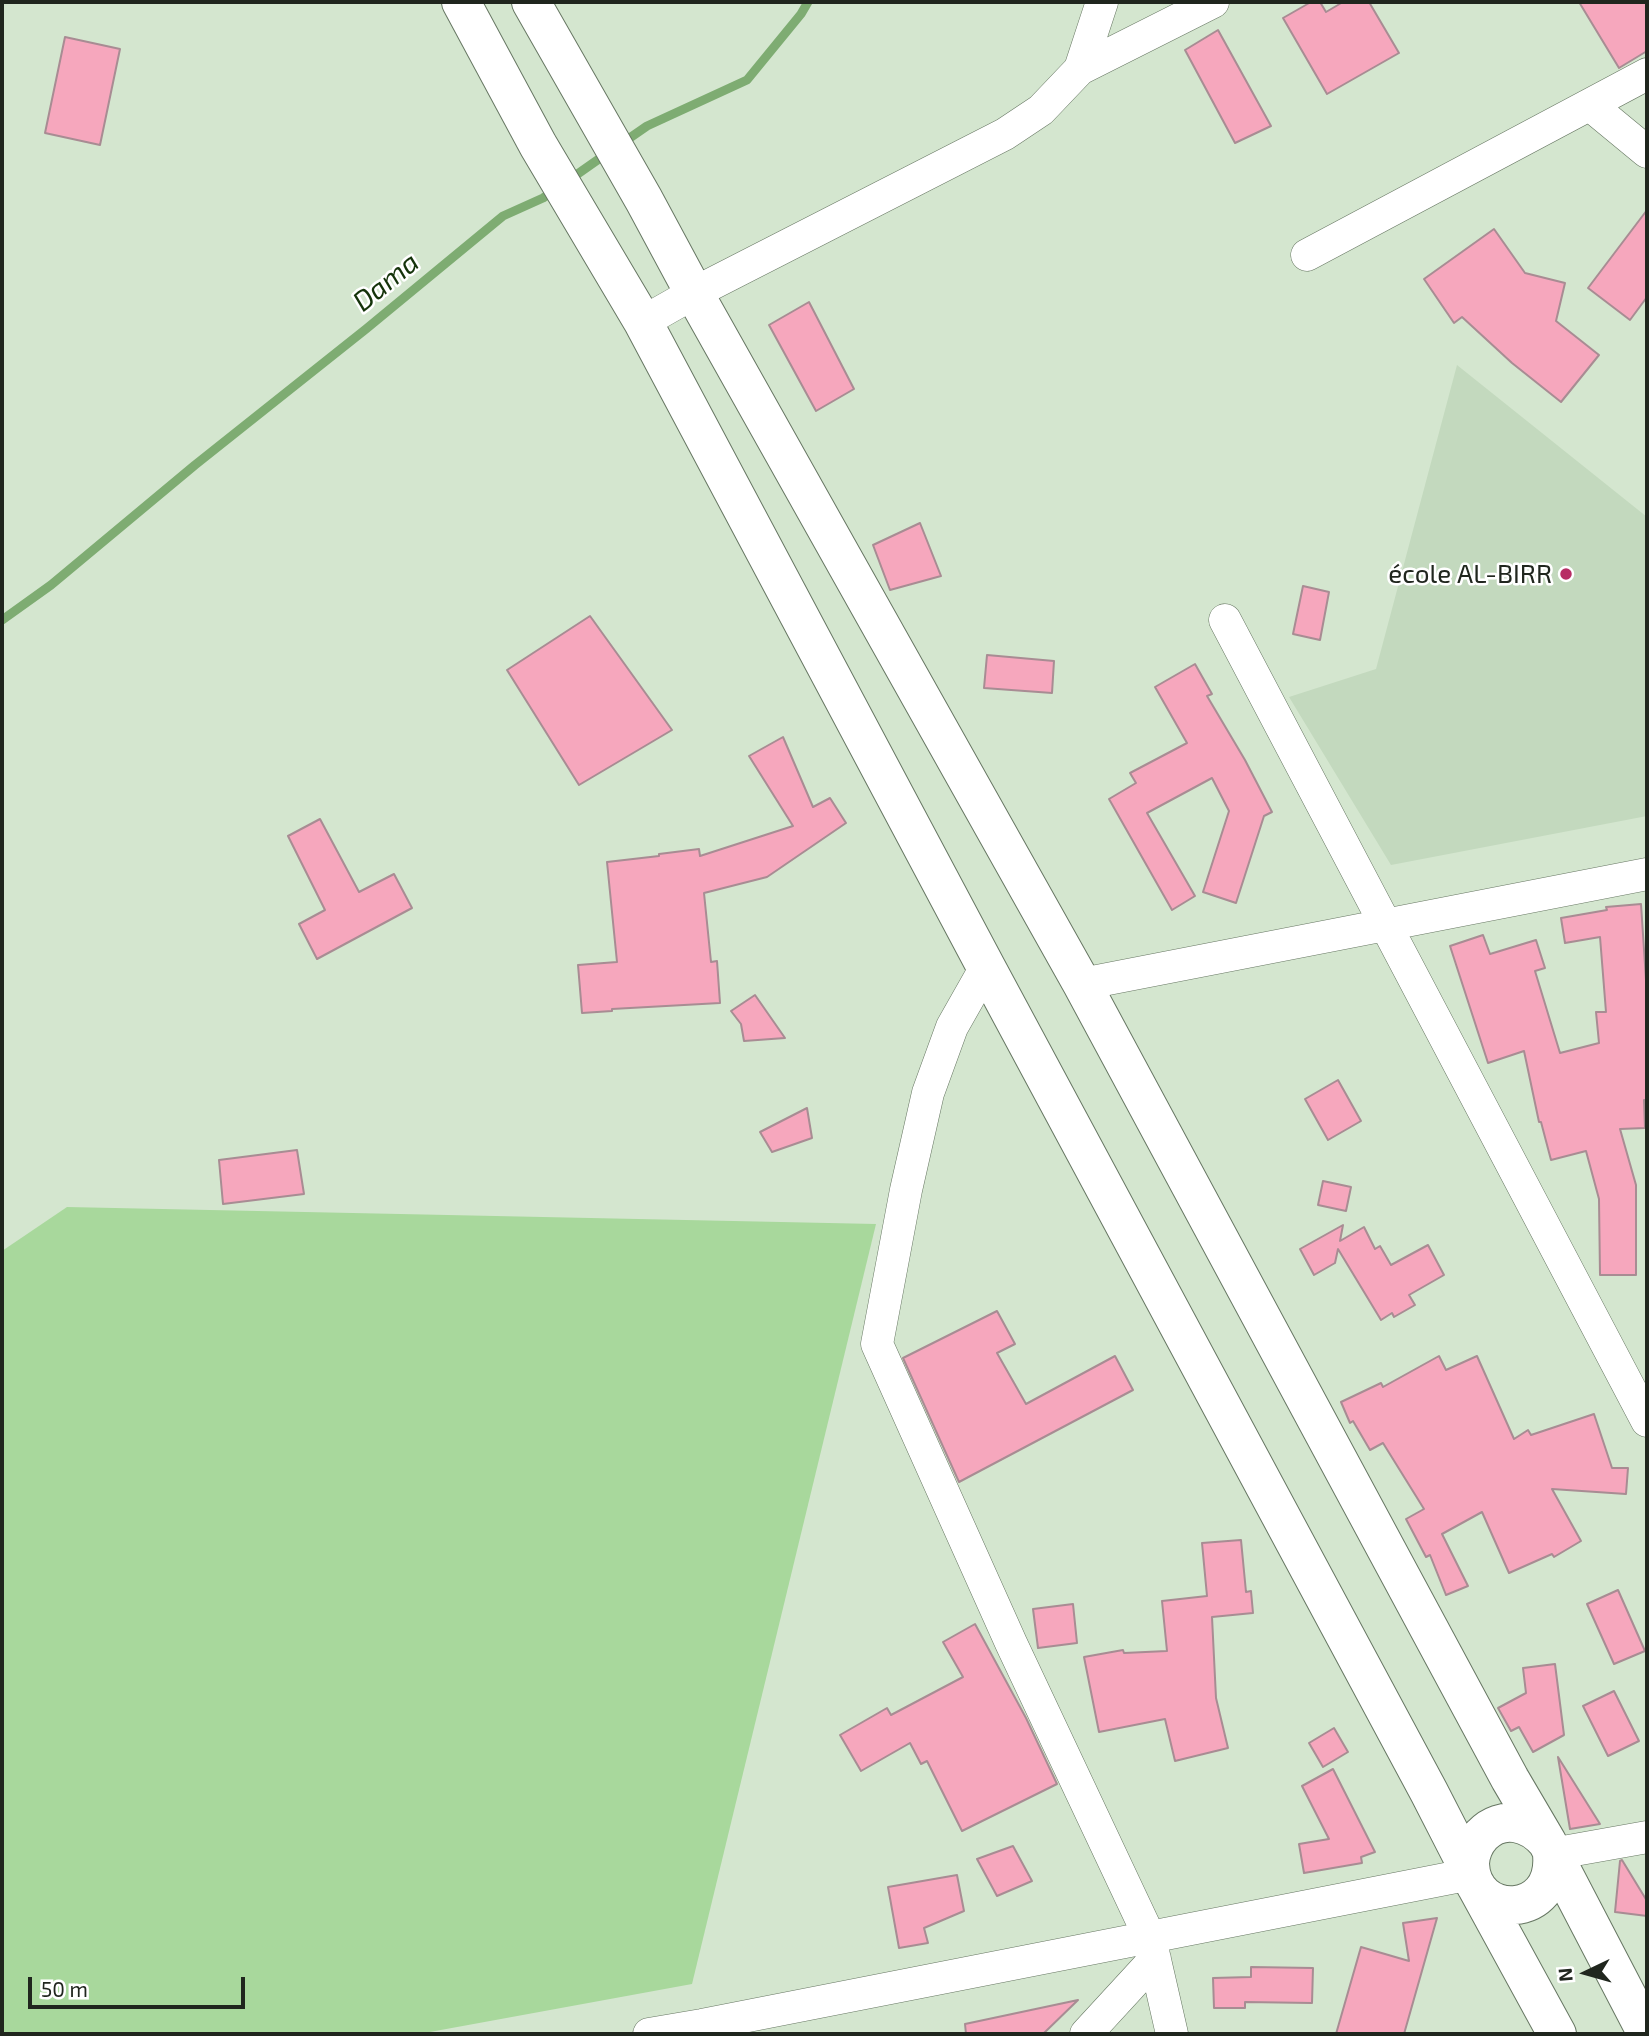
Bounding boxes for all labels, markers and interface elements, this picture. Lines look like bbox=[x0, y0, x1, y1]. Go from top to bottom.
water label: Dama bbox=[346, 245, 426, 319]
place label: école AL-BIRR bbox=[1388, 558, 1552, 590]
marker: école AL-BIRR bbox=[1558, 566, 1574, 582]
north arrow bbox=[1551, 1938, 1621, 2008]
scale bar bbox=[32, 1962, 248, 2006]
text: N bbox=[1553, 1967, 1577, 1983]
text: 50 m bbox=[41, 1976, 88, 2001]

